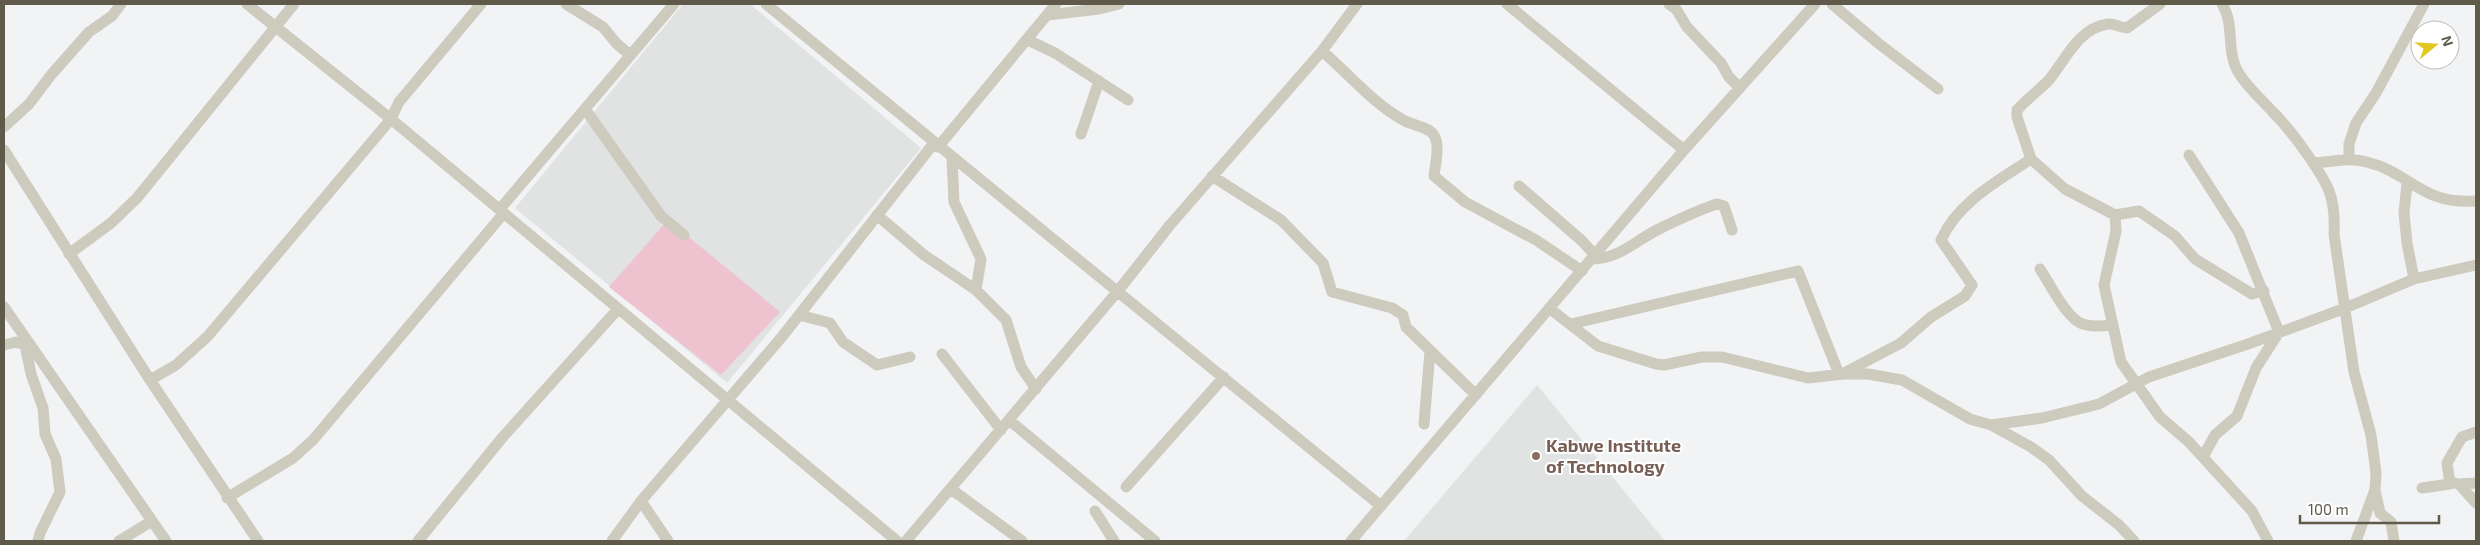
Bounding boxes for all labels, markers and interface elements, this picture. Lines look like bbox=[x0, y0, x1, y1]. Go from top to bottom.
north arrow bbox=[2410, 20, 2460, 70]
text: N bbox=[2438, 33, 2457, 48]
place label: Kabwe Institute of Technology bbox=[1546, 434, 1681, 477]
marker: Kabwe Institute of Technology bbox=[1530, 450, 1542, 462]
scale bar bbox=[2300, 492, 2439, 524]
text: 100 m bbox=[2308, 500, 2349, 518]

